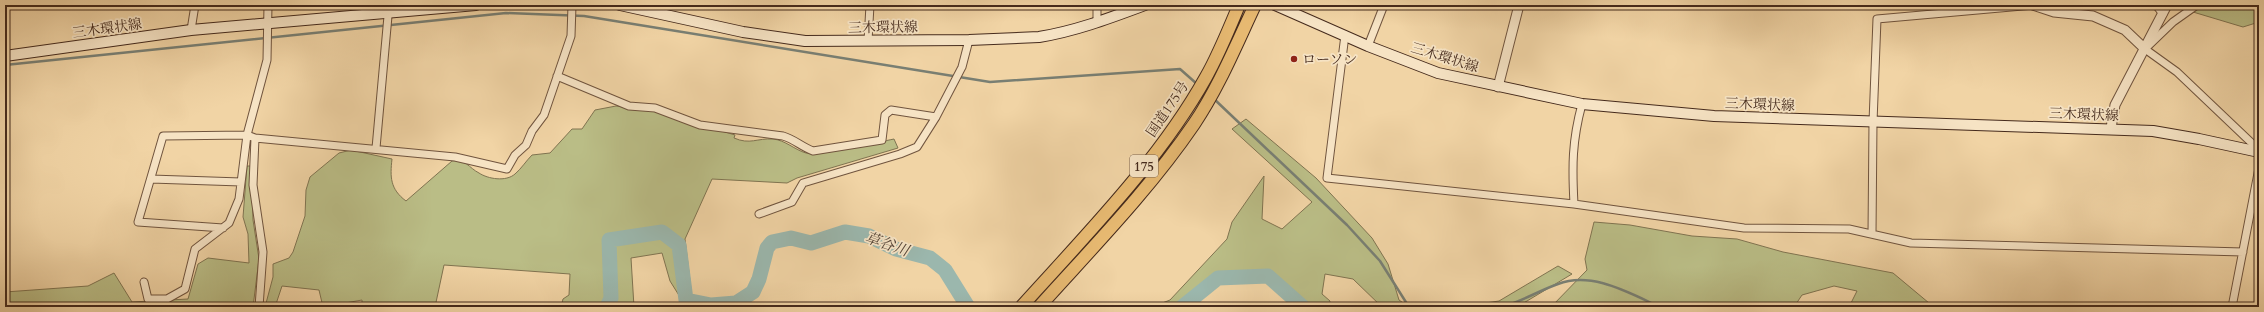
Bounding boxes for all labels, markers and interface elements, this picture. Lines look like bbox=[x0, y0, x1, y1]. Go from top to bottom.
street label: 三木環状線 bbox=[71, 14, 143, 43]
street label: 三木環状線 bbox=[848, 17, 918, 38]
street label: 三木環状線 bbox=[1409, 38, 1481, 77]
place label: ローソン bbox=[1302, 50, 1357, 69]
marker: ローソン bbox=[1289, 54, 1299, 64]
street label: 国道175号 bbox=[1142, 78, 1193, 141]
street label: 三木環状線 bbox=[1725, 94, 1795, 115]
street label: 三木環状線 bbox=[2049, 104, 2119, 125]
road number: 175 bbox=[1130, 155, 1158, 177]
water label: 草谷川 bbox=[862, 227, 913, 261]

